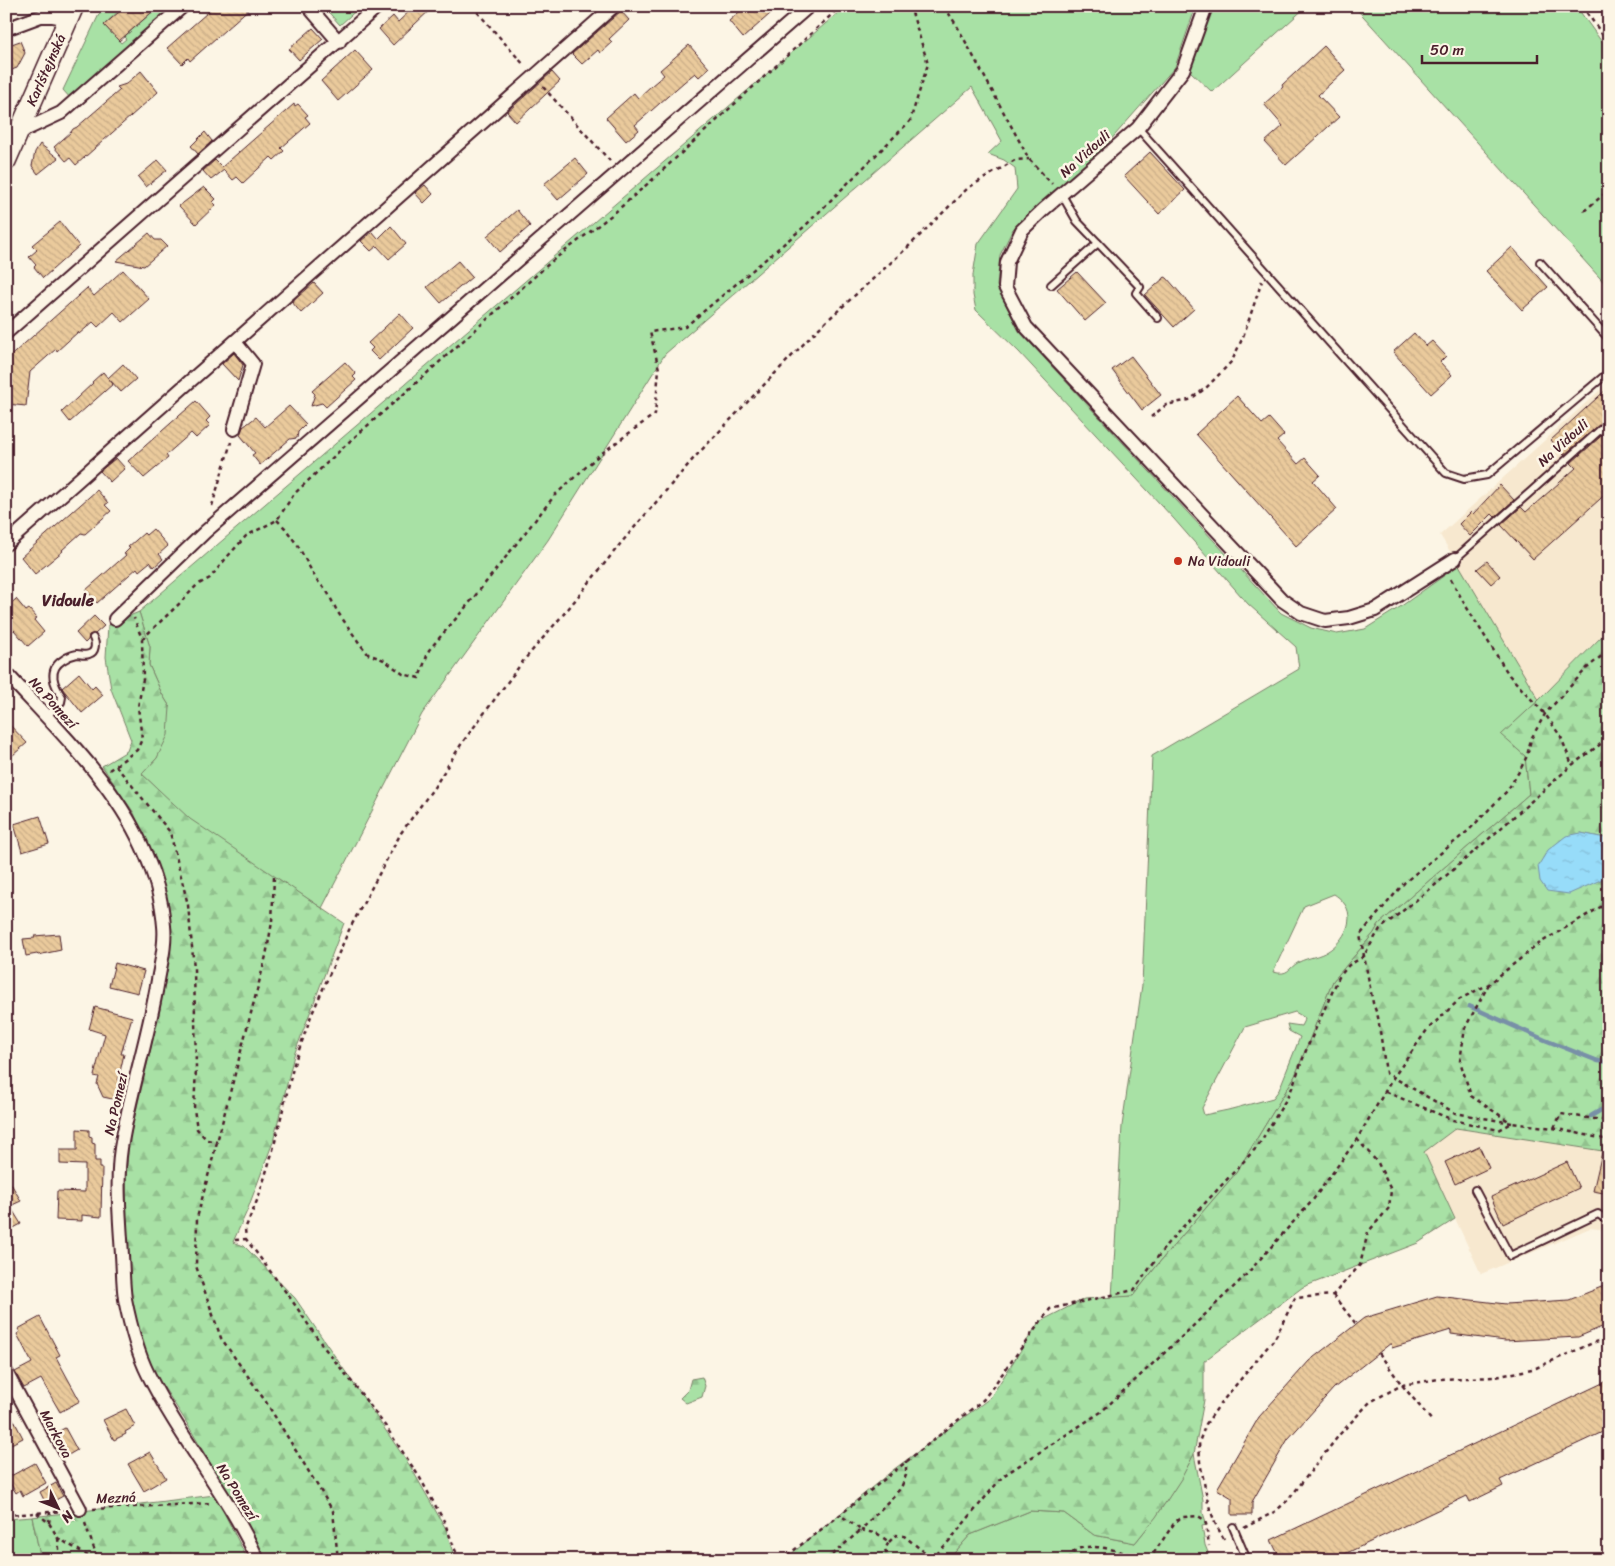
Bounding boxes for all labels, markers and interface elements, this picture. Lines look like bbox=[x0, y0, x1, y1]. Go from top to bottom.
street label: Karlštejnská bbox=[19, 30, 73, 110]
scale bar bbox=[1422, 32, 1538, 64]
text: 50 m bbox=[1430, 37, 1465, 63]
street label: Na Vidouli bbox=[1054, 123, 1117, 184]
street label: Na Vidouli bbox=[1532, 412, 1595, 473]
place label: Na Vidouli bbox=[1188, 549, 1251, 574]
marker: Na Vidouli bbox=[1172, 555, 1184, 567]
district label: Vidoule bbox=[42, 586, 95, 615]
street label: Na Pomezí bbox=[22, 671, 85, 737]
street label: Na Pomezí bbox=[97, 1068, 136, 1138]
street label: Markova bbox=[33, 1405, 79, 1463]
street label: Na Pomezí bbox=[210, 1458, 266, 1527]
north arrow bbox=[32, 1484, 82, 1534]
street label: Mezná bbox=[96, 1485, 136, 1511]
text: N bbox=[54, 1504, 80, 1529]

